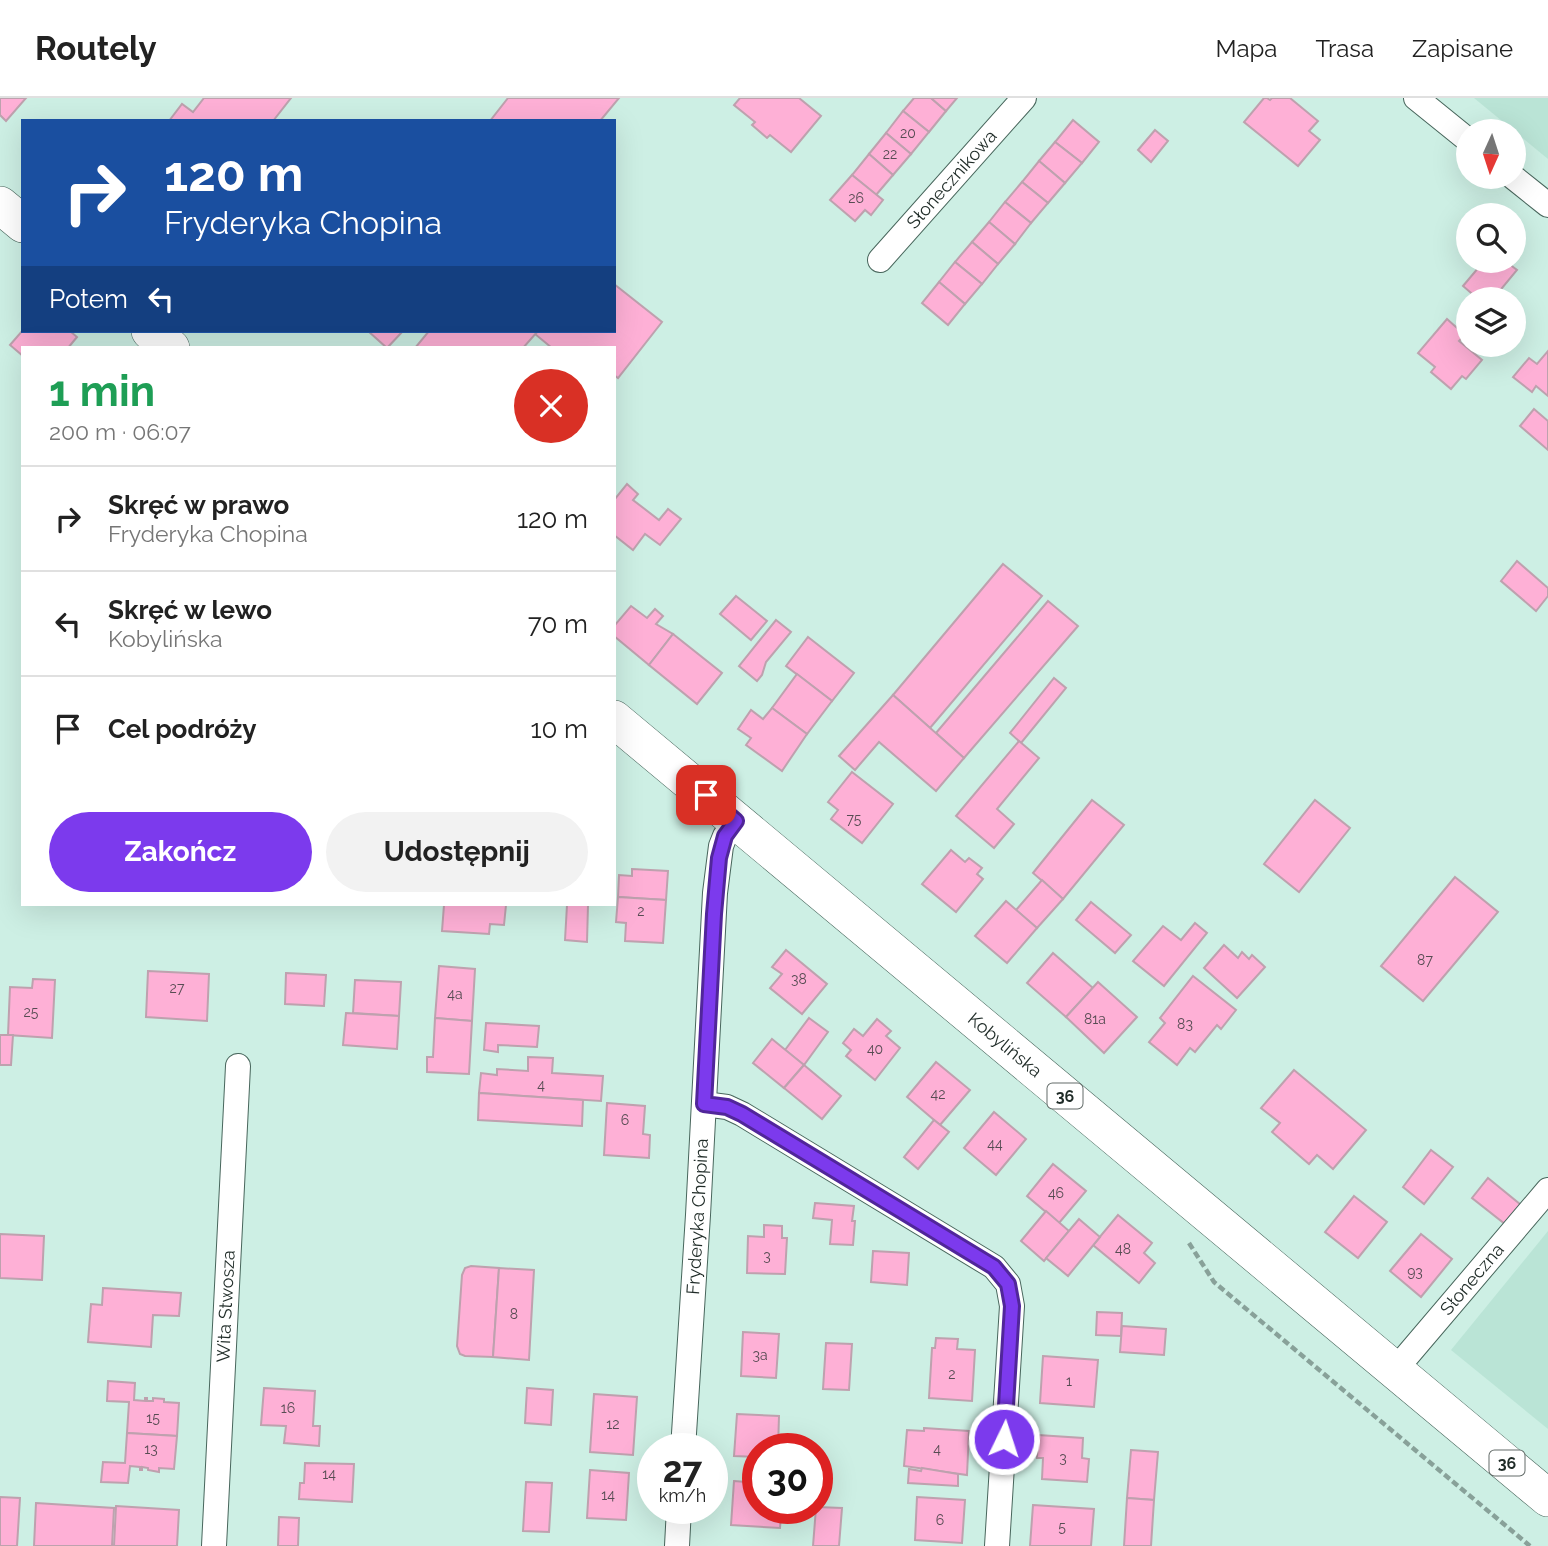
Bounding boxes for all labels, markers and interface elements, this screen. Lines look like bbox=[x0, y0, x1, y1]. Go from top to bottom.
text: Routely bbox=[35, 29, 157, 68]
text: Mapa bbox=[1216, 34, 1277, 63]
text: Trasa bbox=[1315, 34, 1374, 63]
text: Zapisane bbox=[1412, 34, 1513, 63]
north arrow bbox=[1456, 119, 1526, 189]
map controls bbox=[1456, 119, 1526, 357]
house number: 20 bbox=[900, 125, 916, 141]
street label: Słonecznikowa bbox=[902, 125, 1001, 233]
text: 120 m bbox=[164, 145, 303, 202]
house number: 22 bbox=[883, 146, 897, 162]
icon: right bbox=[49, 147, 140, 238]
house number: 26 bbox=[848, 190, 864, 206]
button: search bbox=[1456, 203, 1526, 273]
text: Fryderyka Chopina bbox=[164, 204, 442, 241]
icon: left bbox=[142, 280, 180, 318]
text: Potem bbox=[49, 284, 128, 314]
button: layers bbox=[1456, 287, 1526, 357]
text: 1 min bbox=[49, 367, 155, 416]
button: close bbox=[514, 369, 588, 443]
text: 200 m · 06:07 bbox=[49, 418, 191, 445]
text: Skręć w prawo bbox=[108, 490, 289, 520]
icon: right bbox=[49, 500, 87, 538]
text: 120 m bbox=[517, 504, 588, 534]
text: Fryderyka Chopina bbox=[108, 520, 308, 547]
text: Skręć w lewo bbox=[108, 595, 272, 625]
icon: left bbox=[49, 605, 87, 643]
text: 70 m bbox=[528, 609, 588, 639]
text: Kobylińska bbox=[108, 625, 222, 652]
icon: arrive bbox=[49, 710, 87, 748]
text: Cel podróży bbox=[108, 714, 257, 744]
text: 10 m bbox=[530, 714, 588, 744]
pin bbox=[676, 765, 736, 825]
icon: arrive bbox=[687, 776, 725, 814]
house number: 75 bbox=[847, 811, 862, 827]
button: Zakończ bbox=[49, 812, 312, 892]
button: Udostępnij bbox=[326, 812, 588, 892]
house number: 2 bbox=[637, 903, 645, 919]
house number: 87 bbox=[1417, 952, 1433, 968]
house number: 38 bbox=[791, 971, 807, 987]
house number: 27 bbox=[170, 980, 185, 996]
house number: 4a bbox=[447, 986, 463, 1002]
house number: 25 bbox=[24, 1004, 39, 1020]
street label: Kobylińska bbox=[964, 1008, 1046, 1081]
house number: 81a bbox=[1084, 1011, 1106, 1027]
house number: 83 bbox=[1177, 1016, 1193, 1032]
house number: 40 bbox=[867, 1041, 883, 1057]
house number: 4 bbox=[537, 1077, 545, 1093]
road number: 36 bbox=[1048, 1084, 1082, 1108]
house number: 42 bbox=[931, 1086, 945, 1102]
house number: 6 bbox=[621, 1112, 629, 1128]
house number: 44 bbox=[987, 1136, 1003, 1152]
street label: Fryderyka Chopina bbox=[682, 1138, 712, 1295]
house number: 46 bbox=[1048, 1185, 1064, 1201]
street label: Słoneczna bbox=[1435, 1239, 1508, 1319]
house number: 48 bbox=[1115, 1241, 1131, 1257]
house number: 3 bbox=[763, 1248, 771, 1264]
street label: Wita Stwosza bbox=[212, 1250, 239, 1363]
house number: 93 bbox=[1407, 1264, 1423, 1280]
house number: 8 bbox=[510, 1306, 518, 1322]
house number: 3a bbox=[752, 1347, 768, 1363]
house number: 2 bbox=[948, 1366, 956, 1382]
house number: 1 bbox=[1066, 1373, 1072, 1389]
house number: 16 bbox=[281, 1400, 295, 1416]
position arrow bbox=[967, 1402, 1041, 1476]
house number: 15 bbox=[146, 1410, 160, 1426]
house number: 12 bbox=[606, 1416, 620, 1432]
speed limit sign: 30 bbox=[742, 1433, 833, 1524]
house number: 13 bbox=[144, 1441, 158, 1457]
house number: 4 bbox=[933, 1441, 941, 1457]
text: 27 bbox=[663, 1449, 702, 1490]
house number: 3 bbox=[1059, 1450, 1067, 1466]
road number: 36 bbox=[1490, 1450, 1524, 1476]
house number: 14 bbox=[322, 1466, 336, 1482]
text: km/h bbox=[659, 1485, 706, 1506]
house number: 14 bbox=[601, 1487, 615, 1503]
house number: 6 bbox=[936, 1512, 944, 1528]
house number: 5 bbox=[1058, 1519, 1066, 1535]

